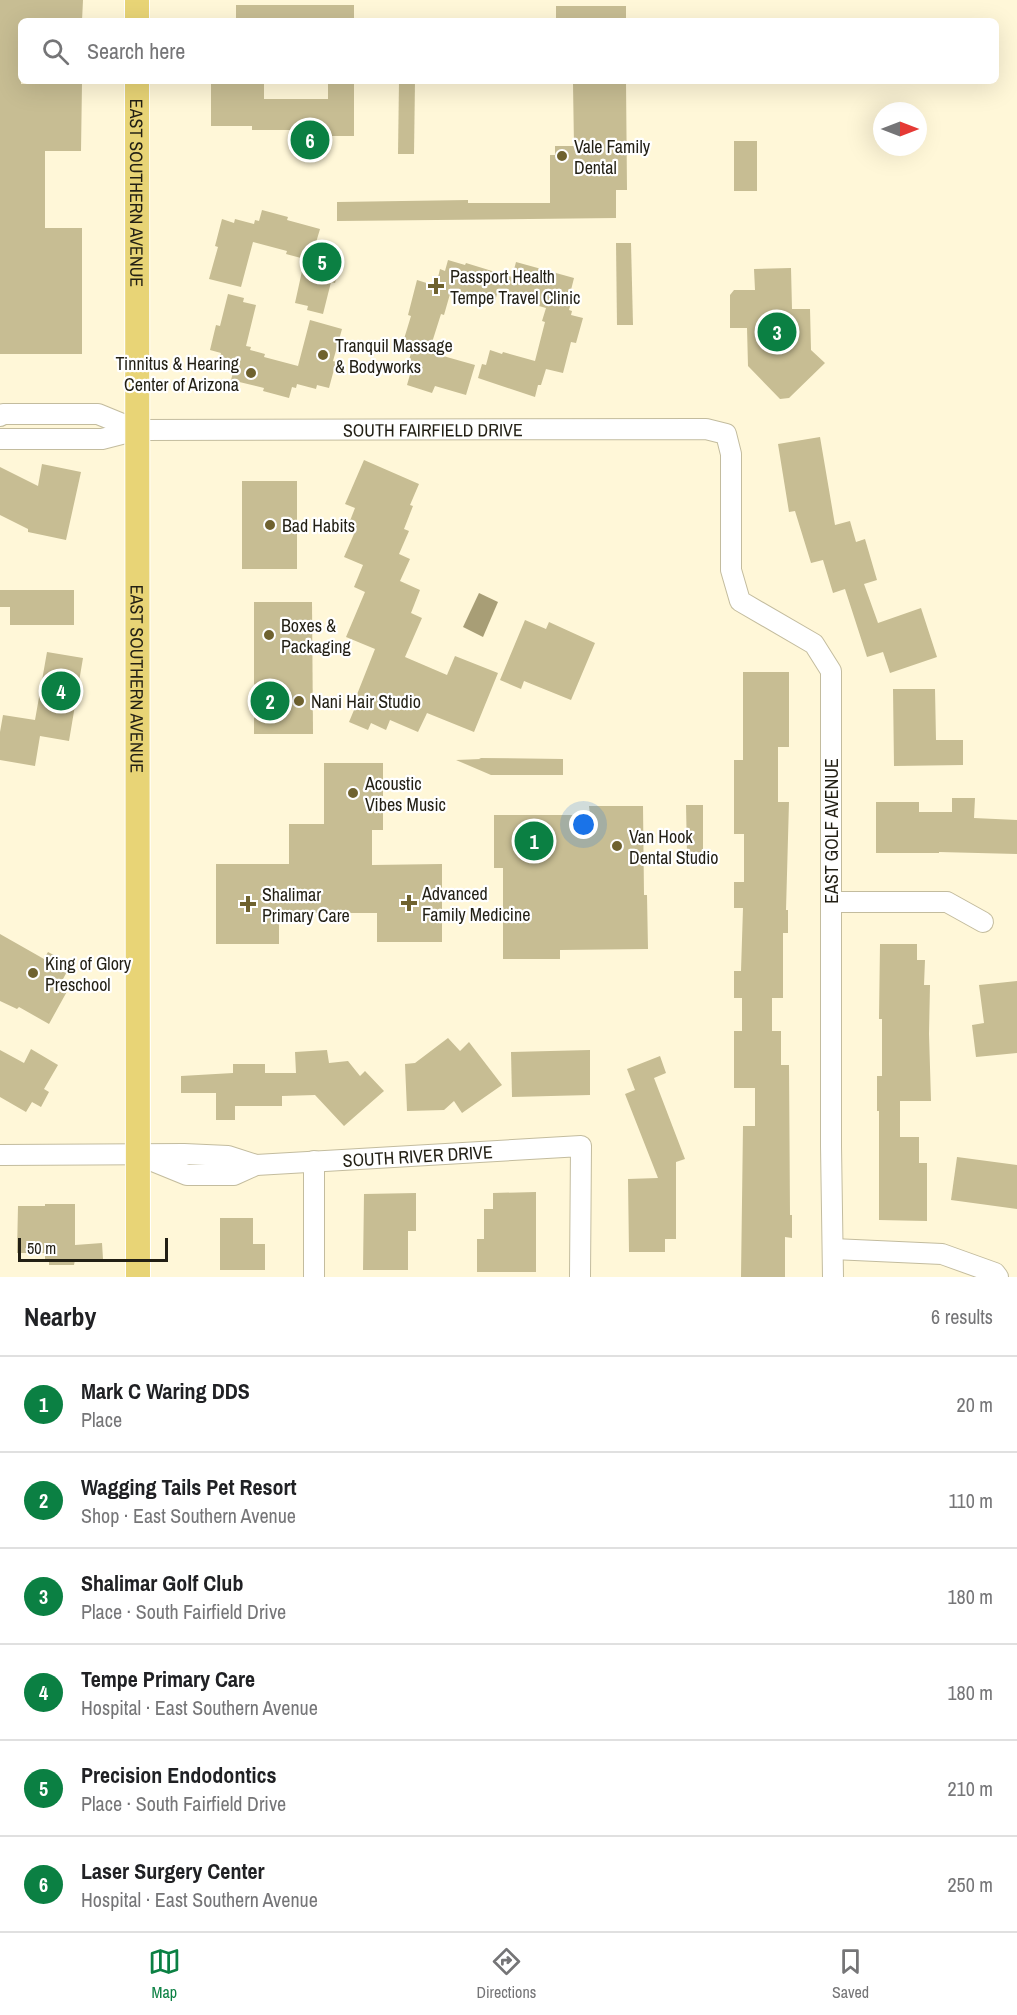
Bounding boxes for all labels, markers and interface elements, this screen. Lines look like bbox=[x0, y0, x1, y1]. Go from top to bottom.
search box bbox=[18, 18, 999, 84]
icon: search bbox=[39, 35, 72, 68]
text: Search here bbox=[87, 36, 185, 66]
street label: EAST SOUTHERN AVENUE bbox=[125, 99, 150, 287]
north arrow bbox=[873, 102, 927, 156]
pin: 6 bbox=[290, 118, 330, 162]
place label: Vale Family Dental bbox=[574, 134, 651, 180]
marker: Vale Family Dental bbox=[555, 149, 569, 163]
pin: 5 bbox=[302, 240, 342, 284]
place label: Passport Health Tempe Travel Clinic bbox=[450, 264, 580, 310]
marker: Passport Health Tempe Travel Clinic bbox=[427, 277, 445, 295]
pin: 3 bbox=[758, 310, 796, 354]
place label: Tranquil Massage & Bodyworks bbox=[335, 333, 453, 379]
marker: Tranquil Massage & Bodyworks bbox=[316, 348, 330, 362]
place label: Tinnitus & Hearing Center of Arizona bbox=[115, 351, 240, 397]
marker: Tinnitus & Hearing Center of Arizona bbox=[244, 366, 258, 380]
street label: SOUTH FAIRFIELD DRIVE bbox=[343, 417, 523, 442]
place label: Bad Habits bbox=[282, 513, 355, 538]
marker: Bad Habits bbox=[263, 518, 277, 532]
street label: EAST SOUTHERN AVENUE bbox=[125, 585, 150, 773]
place label: Boxes & Packaging bbox=[281, 613, 352, 659]
marker: Boxes & Packaging bbox=[262, 628, 276, 642]
pin: 4 bbox=[42, 668, 80, 714]
pin: 2 bbox=[250, 678, 290, 724]
place label: Nani Hair Studio bbox=[311, 689, 421, 714]
marker: Nani Hair Studio bbox=[292, 694, 306, 708]
street label: EAST GOLF AVENUE bbox=[819, 758, 844, 904]
place label: Acoustic Vibes Music bbox=[364, 771, 446, 817]
marker: Acoustic Vibes Music bbox=[346, 786, 360, 800]
your location bbox=[569, 810, 598, 839]
pin: 1 bbox=[514, 818, 554, 864]
place label: Van Hook Dental Studio bbox=[629, 824, 718, 870]
marker: Van Hook Dental Studio bbox=[610, 839, 624, 853]
place label: Advanced Family Medicine bbox=[421, 881, 530, 927]
place label: Shalimar Primary Care bbox=[262, 882, 350, 928]
marker: Advanced Family Medicine bbox=[400, 894, 418, 912]
marker: Shalimar Primary Care bbox=[239, 895, 257, 913]
place label: King of Glory Preschool bbox=[45, 951, 132, 997]
marker: King of Glory Preschool bbox=[26, 966, 40, 980]
street label: SOUTH RIVER DRIVE bbox=[342, 1139, 493, 1172]
scale bar bbox=[18, 1235, 168, 1262]
text: 50 m bbox=[27, 1237, 56, 1259]
text: Nearby bbox=[24, 1299, 96, 1334]
text: 6 results bbox=[931, 1303, 993, 1330]
text: Mark C Waring DDS bbox=[81, 1376, 250, 1406]
text: 1 bbox=[39, 1391, 48, 1418]
text: 20 m bbox=[957, 1391, 993, 1418]
text: Place bbox=[81, 1406, 122, 1433]
text: Wagging Tails Pet Resort bbox=[81, 1472, 297, 1502]
text: 2 bbox=[39, 1487, 48, 1514]
text: 110 m bbox=[949, 1487, 993, 1514]
text: Shop · East Southern Avenue bbox=[81, 1502, 296, 1529]
text: Shalimar Golf Club bbox=[81, 1568, 243, 1598]
text: 3 bbox=[39, 1583, 48, 1610]
text: 180 m bbox=[947, 1583, 993, 1610]
text: Place · South Fairfield Drive bbox=[81, 1598, 286, 1625]
text: Tempe Primary Care bbox=[81, 1664, 255, 1694]
text: 4 bbox=[39, 1679, 48, 1706]
text: 180 m bbox=[947, 1679, 993, 1706]
text: Hospital · East Southern Avenue bbox=[81, 1694, 318, 1721]
text: Precision Endodontics bbox=[81, 1760, 277, 1790]
text: 5 bbox=[39, 1775, 48, 1802]
text: 210 m bbox=[947, 1775, 993, 1802]
text: Place · South Fairfield Drive bbox=[81, 1790, 286, 1817]
text: Laser Surgery Center bbox=[81, 1856, 264, 1886]
text: 6 bbox=[39, 1871, 48, 1898]
text: 250 m bbox=[947, 1871, 993, 1898]
text: Hospital · East Southern Avenue bbox=[81, 1886, 318, 1913]
tab: Map bbox=[148, 1945, 181, 2003]
tab: Directions bbox=[476, 1945, 536, 2003]
tab: Saved bbox=[832, 1945, 869, 2003]

